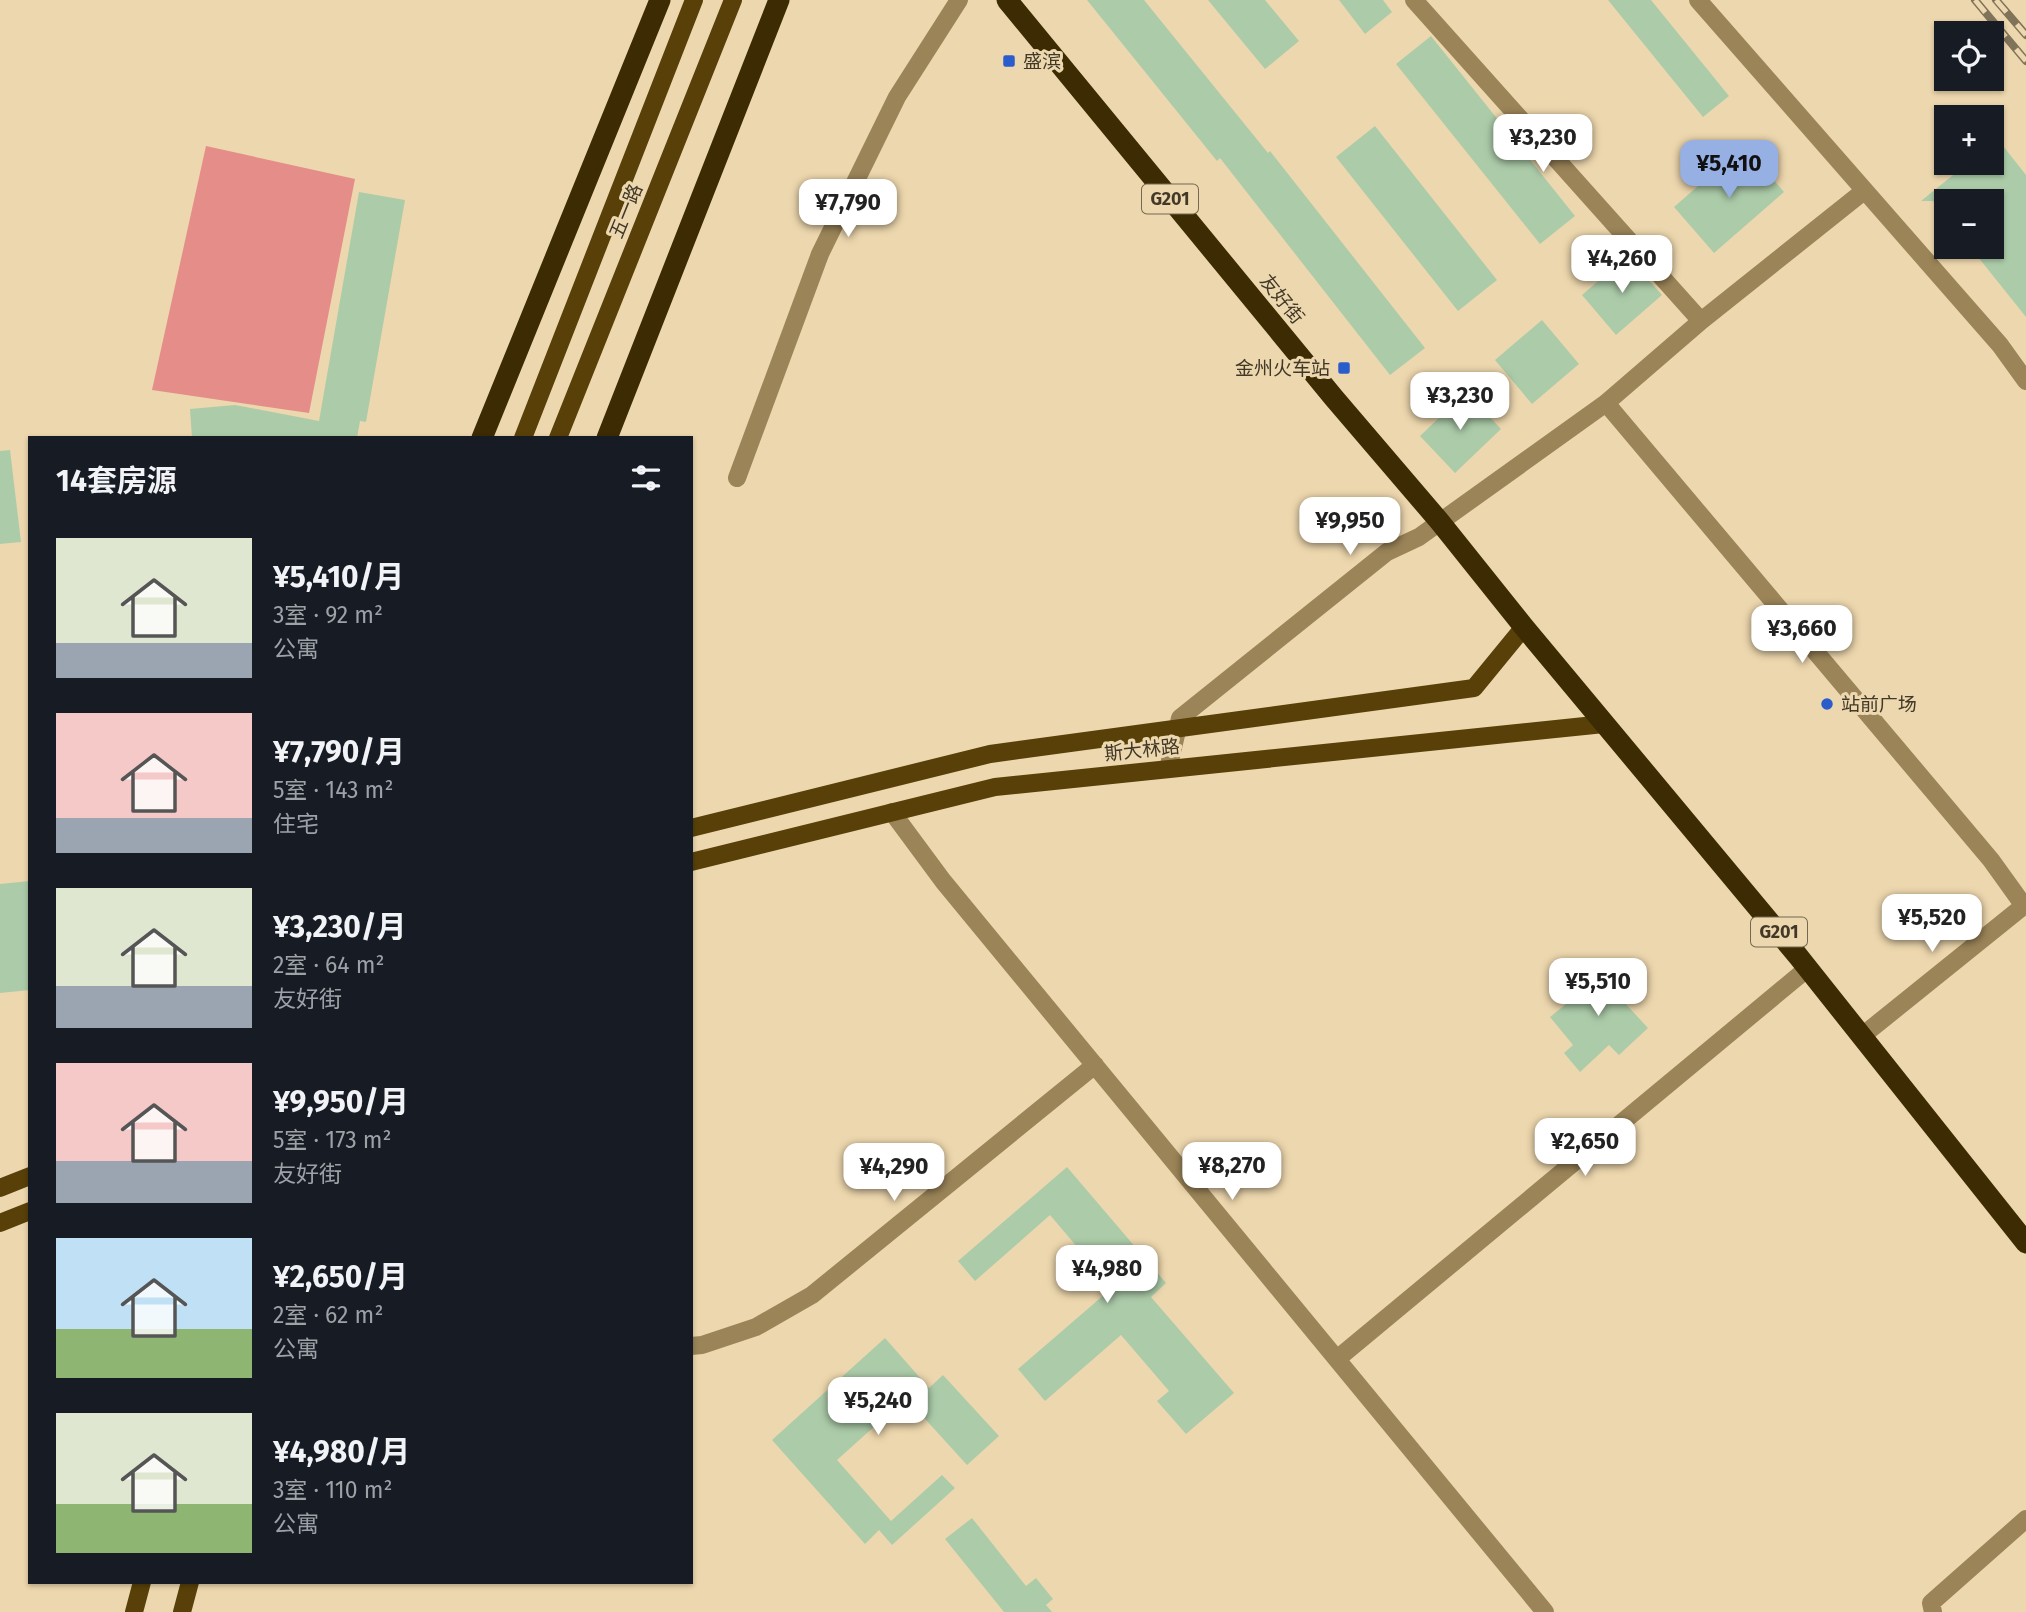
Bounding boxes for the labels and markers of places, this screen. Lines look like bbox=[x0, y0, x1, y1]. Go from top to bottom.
place label: 盛滨 bbox=[1023, 50, 1061, 73]
marker: 盛滨 bbox=[1001, 53, 1017, 69]
pin: ¥3,230 bbox=[1486, 114, 1600, 174]
pin: ¥5,410 bbox=[1672, 140, 1786, 200]
pin: ¥7,790 bbox=[791, 180, 905, 239]
pin: ¥4,260 bbox=[1565, 236, 1679, 295]
place label: 金州火车站 bbox=[1235, 357, 1330, 380]
marker: 金州火车站 bbox=[1336, 360, 1352, 376]
pin: ¥3,230 bbox=[1403, 372, 1517, 432]
pin: ¥9,950 bbox=[1293, 498, 1407, 557]
pin: ¥3,660 bbox=[1745, 606, 1859, 665]
place label: 站前广场 bbox=[1841, 693, 1917, 716]
marker: 站前广场 bbox=[1819, 696, 1835, 712]
pin: ¥5,520 bbox=[1875, 894, 1989, 954]
pin: ¥5,510 bbox=[1541, 958, 1655, 1018]
pin: ¥2,650 bbox=[1528, 1118, 1642, 1178]
pin: ¥8,270 bbox=[1175, 1142, 1289, 1202]
pin: ¥4,290 bbox=[837, 1144, 951, 1203]
pin: ¥4,980 bbox=[1050, 1246, 1164, 1305]
pin: ¥5,240 bbox=[821, 1378, 935, 1437]

